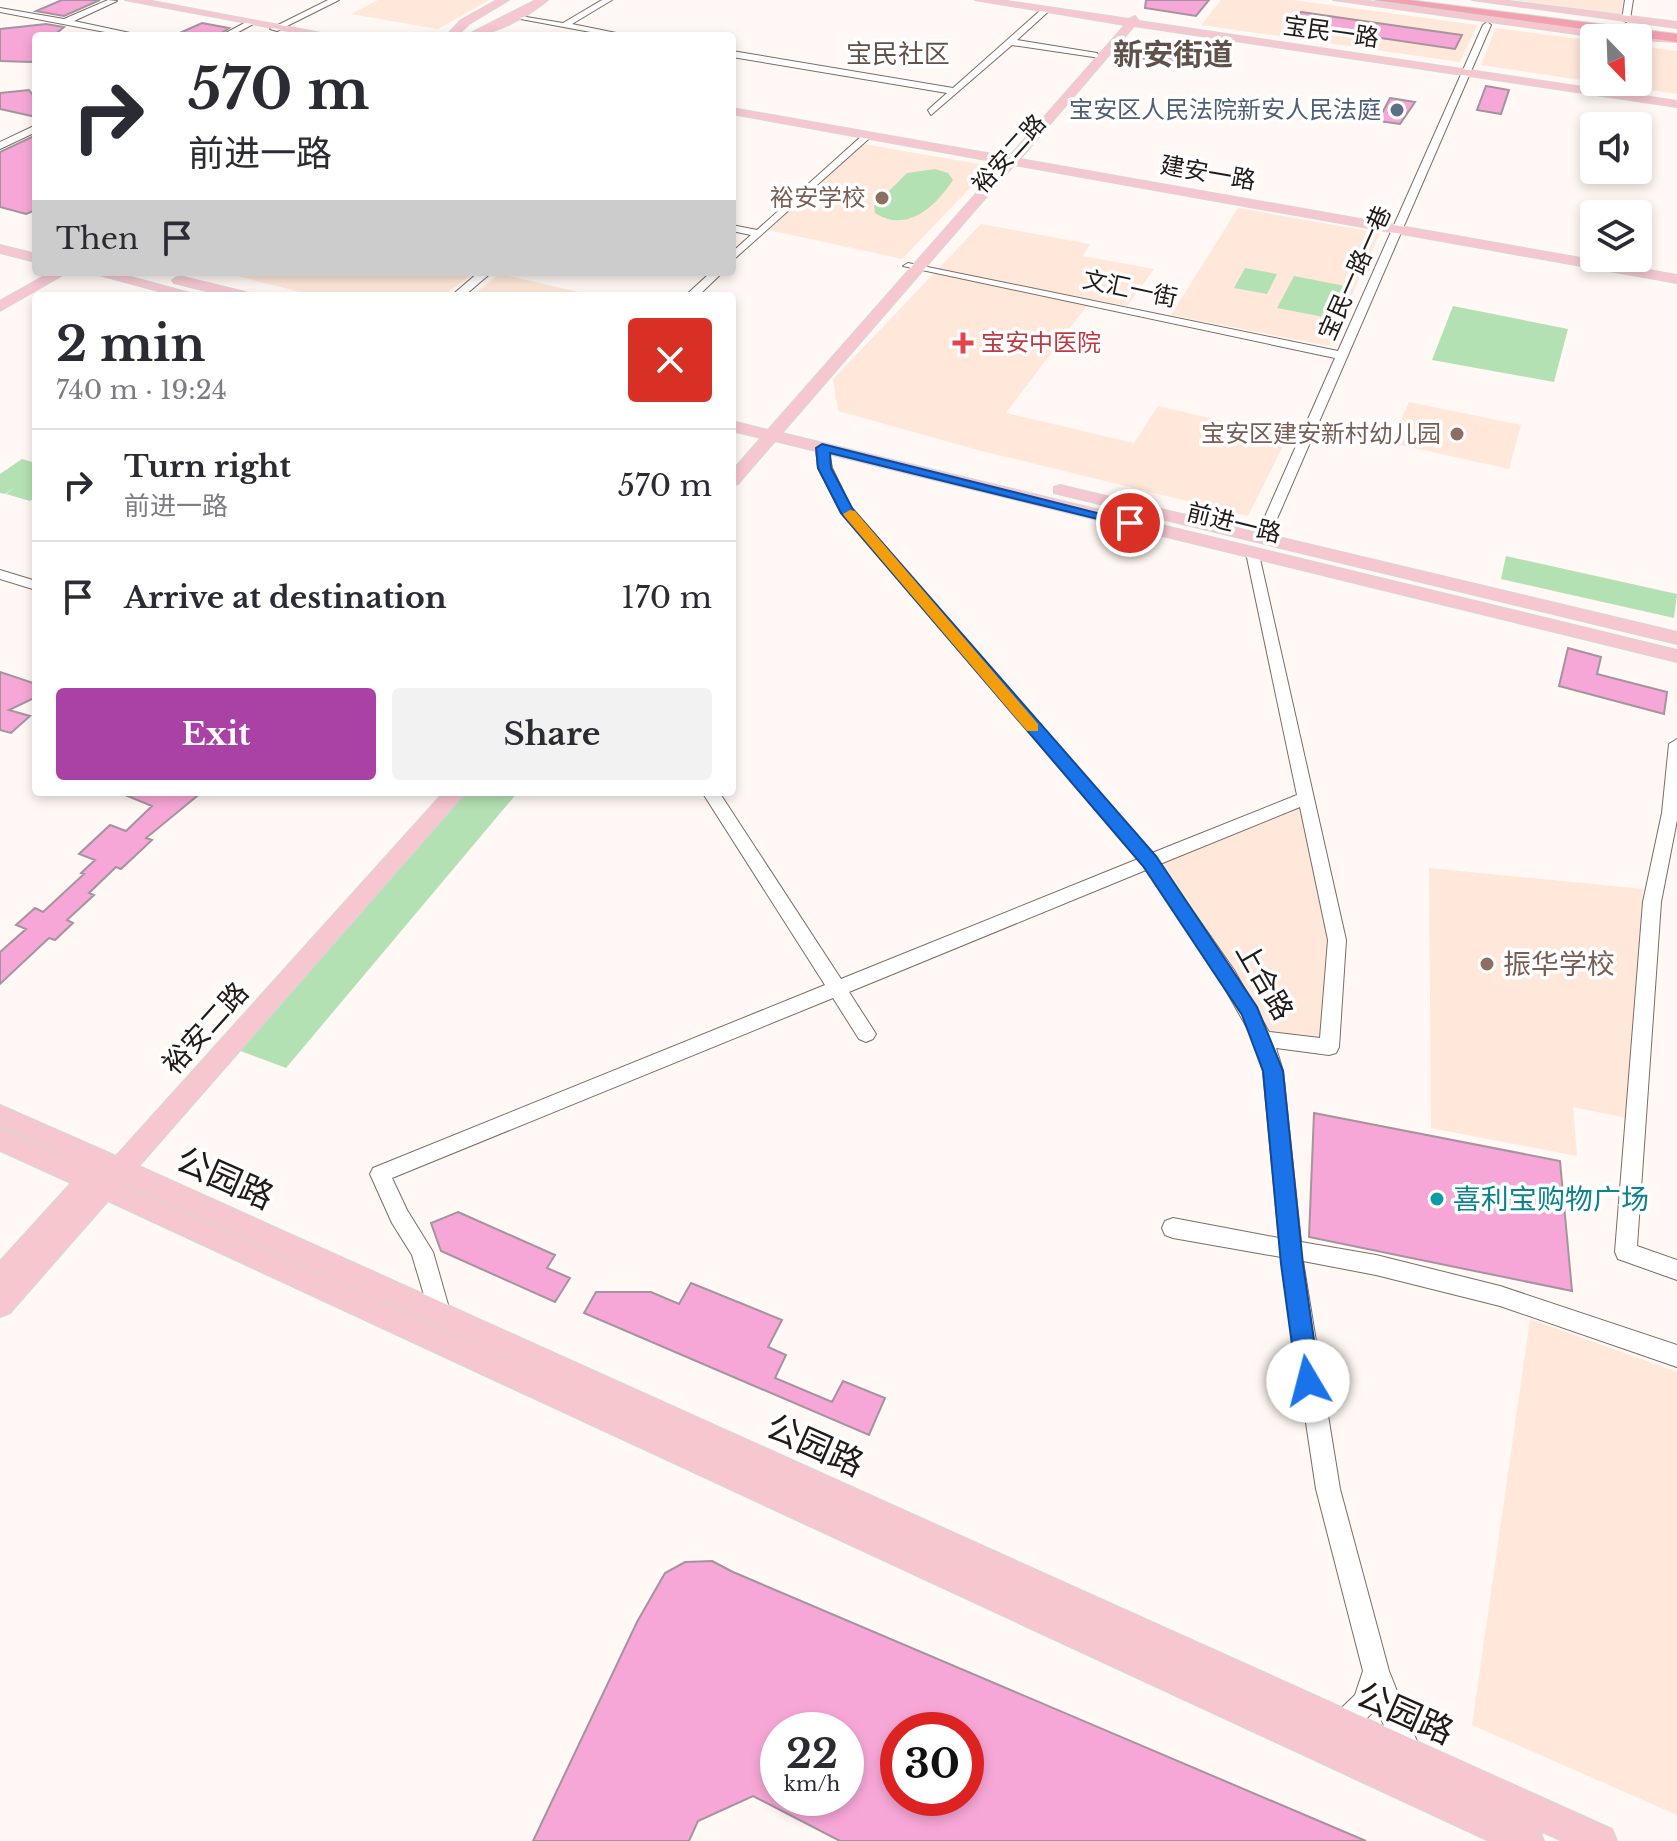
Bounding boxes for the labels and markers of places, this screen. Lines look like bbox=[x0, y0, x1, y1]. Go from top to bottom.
place label: 宝安区人民法院新安人民法庭 bbox=[1069, 95, 1381, 124]
marker: 宝安区人民法院新安人民法庭 bbox=[1388, 101, 1406, 119]
place label: 裕安学校 bbox=[770, 183, 866, 212]
marker: 裕安学校 bbox=[873, 189, 891, 207]
place label: 宝安中医院 bbox=[981, 328, 1101, 357]
marker: 宝安中医院 bbox=[952, 332, 974, 354]
place label: 宝安区建安新村幼儿园 bbox=[1201, 419, 1441, 448]
marker: 宝安区建安新村幼儿园 bbox=[1448, 425, 1466, 443]
pin bbox=[1096, 489, 1164, 557]
place label: 振华学校 bbox=[1503, 947, 1615, 982]
marker: 振华学校 bbox=[1478, 955, 1496, 973]
place label: 喜利宝购物广场 bbox=[1453, 1182, 1649, 1217]
marker: 喜利宝购物广场 bbox=[1428, 1190, 1446, 1208]

